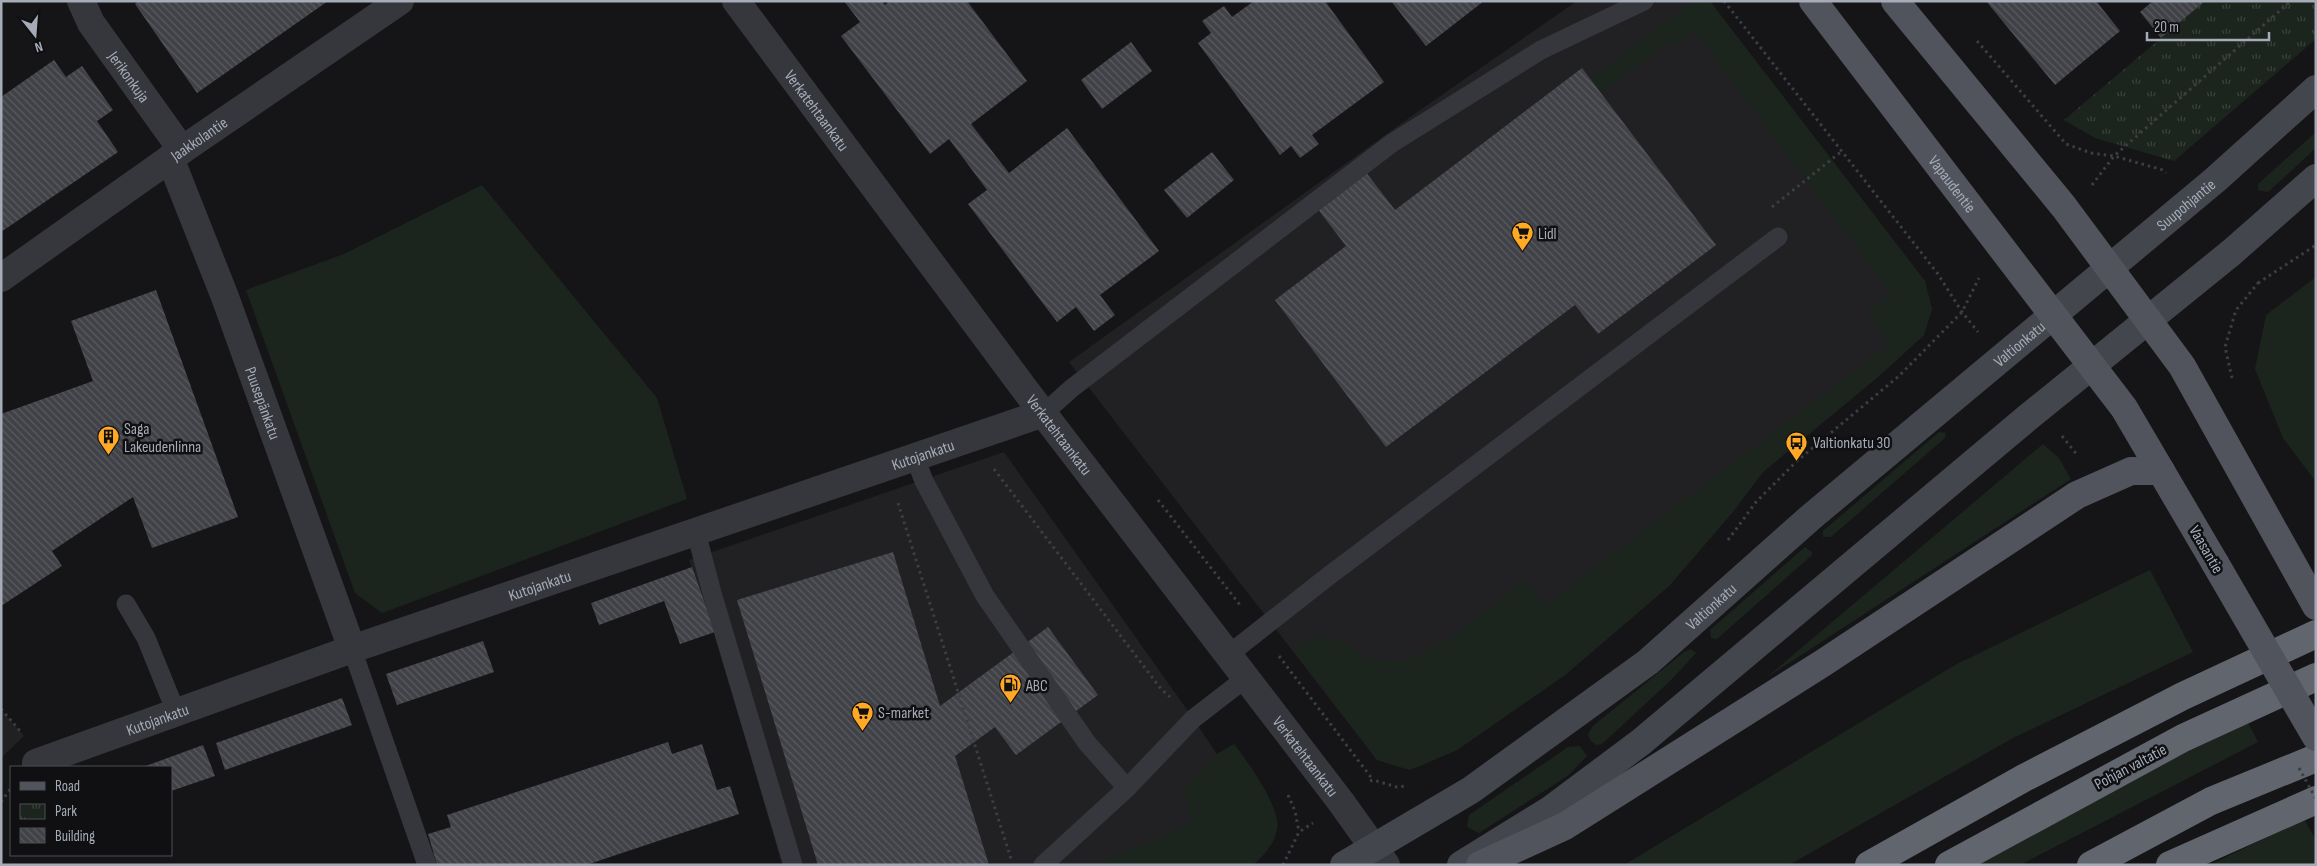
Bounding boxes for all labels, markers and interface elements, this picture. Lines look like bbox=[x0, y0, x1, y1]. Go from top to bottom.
north arrow bbox=[10, 10, 60, 60]
scale bar bbox=[2147, 10, 2270, 42]
text: 20 m bbox=[2154, 18, 2179, 37]
text: N bbox=[33, 38, 45, 56]
street label: Jerikonkuja bbox=[103, 47, 153, 107]
street label: Verkatehtaankatu bbox=[780, 67, 852, 155]
street label: Jaakkolantie bbox=[167, 114, 232, 167]
street label: Vapaudentie bbox=[1924, 152, 1979, 217]
street label: Suupohjantie bbox=[2153, 176, 2220, 236]
supermarket icon: Lidl bbox=[1510, 221, 1534, 252]
place label: Lidl bbox=[1538, 225, 1557, 244]
street label: Valtionkatu bbox=[1990, 318, 2050, 371]
street label: Puusepänkatu bbox=[240, 364, 284, 442]
street label: Verkatehtaankatu bbox=[1022, 392, 1095, 479]
place label: Saga Lakeudenlinna bbox=[124, 420, 201, 457]
building icon: Saga Lakeudenlinna bbox=[96, 425, 120, 456]
bus stop icon: Valtionkatu 30 bbox=[1785, 430, 1809, 461]
place label: Valtionkatu 30 bbox=[1813, 434, 1890, 453]
street label: Kutojankatu bbox=[889, 436, 957, 475]
street label: Vaasantie bbox=[2184, 522, 2227, 577]
street label: Kutojankatu bbox=[506, 567, 574, 606]
street label: Valtionkatu bbox=[1683, 580, 1741, 635]
fuel station icon: ABC bbox=[998, 673, 1022, 704]
place label: ABC bbox=[1025, 677, 1048, 696]
supermarket icon: S-market bbox=[850, 700, 874, 731]
street label: Kutojankatu bbox=[124, 701, 192, 741]
place label: S-market bbox=[878, 704, 929, 723]
street label: Verkatehtaankatu bbox=[1268, 713, 1341, 801]
street label: Pohjan valtatie bbox=[2091, 740, 2170, 794]
legend bbox=[10, 766, 172, 856]
text: Road bbox=[55, 777, 80, 796]
text: Park bbox=[55, 802, 77, 821]
text: Building bbox=[55, 827, 95, 846]

